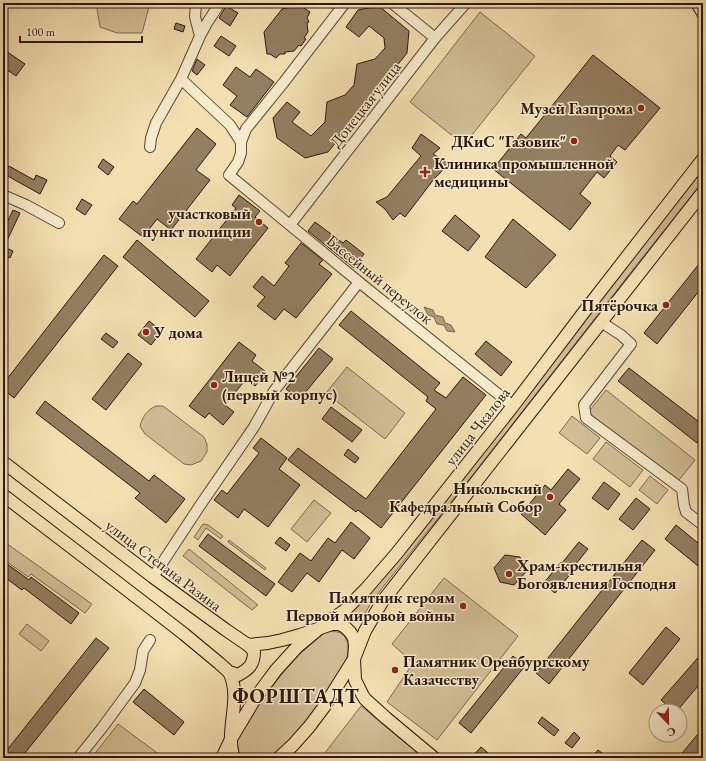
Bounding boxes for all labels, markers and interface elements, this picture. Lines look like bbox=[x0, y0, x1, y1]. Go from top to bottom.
scale bar bbox=[20, 18, 142, 44]
text: 100 m bbox=[26, 24, 56, 40]
street label: Донецкая улица bbox=[325, 57, 406, 152]
place label: Музей Газпрома bbox=[520, 98, 634, 119]
marker: Музей Газпрома bbox=[636, 103, 646, 113]
place label: ДКиC "Газовик" bbox=[451, 131, 566, 152]
marker: ДКиC "Газовик" bbox=[569, 136, 579, 146]
place label: Клиника промышленной медицины bbox=[434, 153, 615, 192]
marker: Клиника промышленной медицины bbox=[419, 166, 431, 178]
place label: участковый пункт полиции bbox=[142, 203, 252, 242]
marker: участковый пункт полиции bbox=[254, 217, 264, 227]
street label: Бассейный переулок bbox=[322, 230, 438, 329]
place label: Пятёрочка bbox=[581, 295, 659, 316]
marker: Пятёрочка bbox=[661, 300, 671, 310]
place label: У дома bbox=[153, 322, 204, 343]
marker: У дома bbox=[141, 327, 151, 337]
place label: Лицей №2 (первый корпус) bbox=[222, 366, 337, 405]
marker: Лицей №2 (первый корпус) bbox=[209, 380, 219, 390]
street label: улица Чкалова bbox=[440, 382, 515, 470]
place label: Никольский Кафедральный Собор bbox=[389, 478, 543, 517]
marker: Никольский Кафедральный Собор bbox=[545, 492, 555, 502]
street label: улица Степана Разина bbox=[101, 515, 227, 616]
place label: Храм-крестильня Богоявления Господня bbox=[516, 555, 677, 594]
marker: Храм-крестильня Богоявления Господня bbox=[504, 569, 514, 579]
place label: Памятник героям Первой мировой войны bbox=[286, 587, 455, 626]
marker: Памятник героям Первой мировой войны bbox=[458, 601, 468, 611]
place label: Памятник Оренбургскому Казачеству bbox=[403, 651, 590, 690]
marker: Памятник Оренбургскому Казачеству bbox=[390, 665, 400, 675]
district label: ФОРШТАДТ bbox=[232, 683, 360, 709]
north arrow bbox=[648, 703, 688, 743]
text: С bbox=[665, 724, 678, 740]

